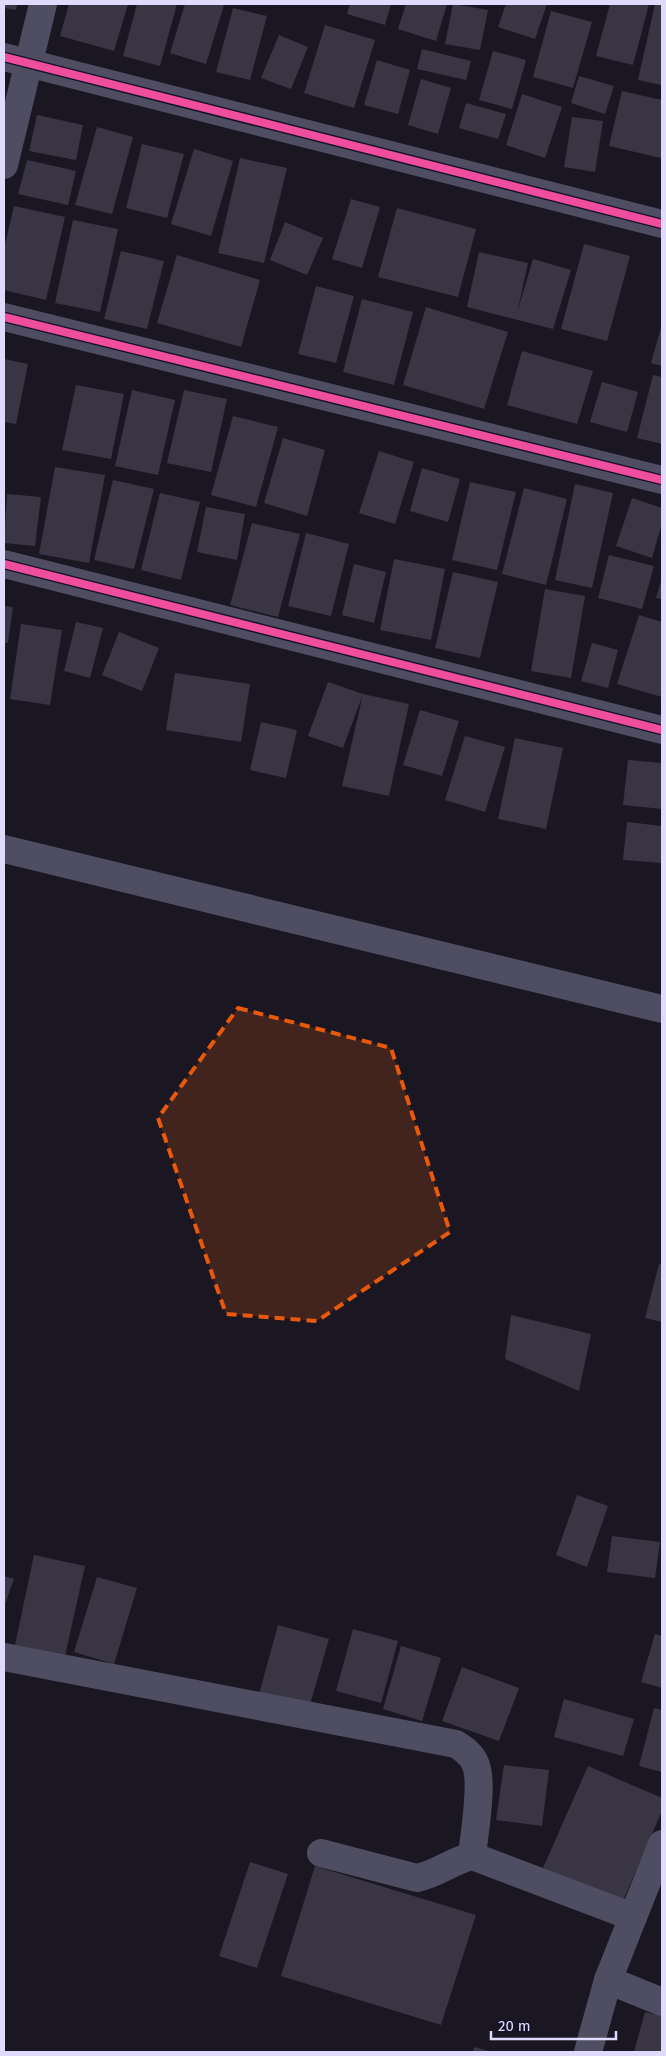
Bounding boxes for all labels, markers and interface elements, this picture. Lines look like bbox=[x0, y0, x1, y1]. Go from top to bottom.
scale bar bbox=[491, 2008, 616, 2040]
text: 20 m bbox=[498, 2017, 531, 2035]

